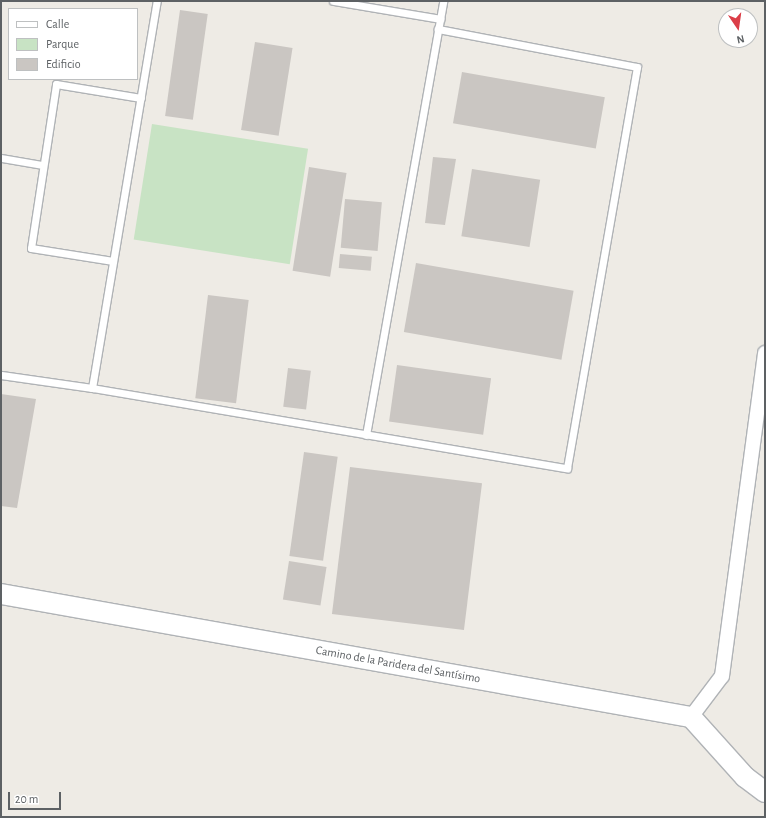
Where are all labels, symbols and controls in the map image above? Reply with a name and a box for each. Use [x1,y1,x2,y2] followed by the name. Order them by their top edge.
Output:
[8,8,138,80] legend
[718,8,758,48] north arrow
[46,18,69,30] text: Calle
[736,33,746,45] text: N
[46,38,79,50] text: Parque
[46,58,81,70] text: Edificio
[315,643,481,687] street label: Camino de la Paridera del Santísimo
[10,784,63,810] scale bar
[15,793,38,805] text: 20 m

